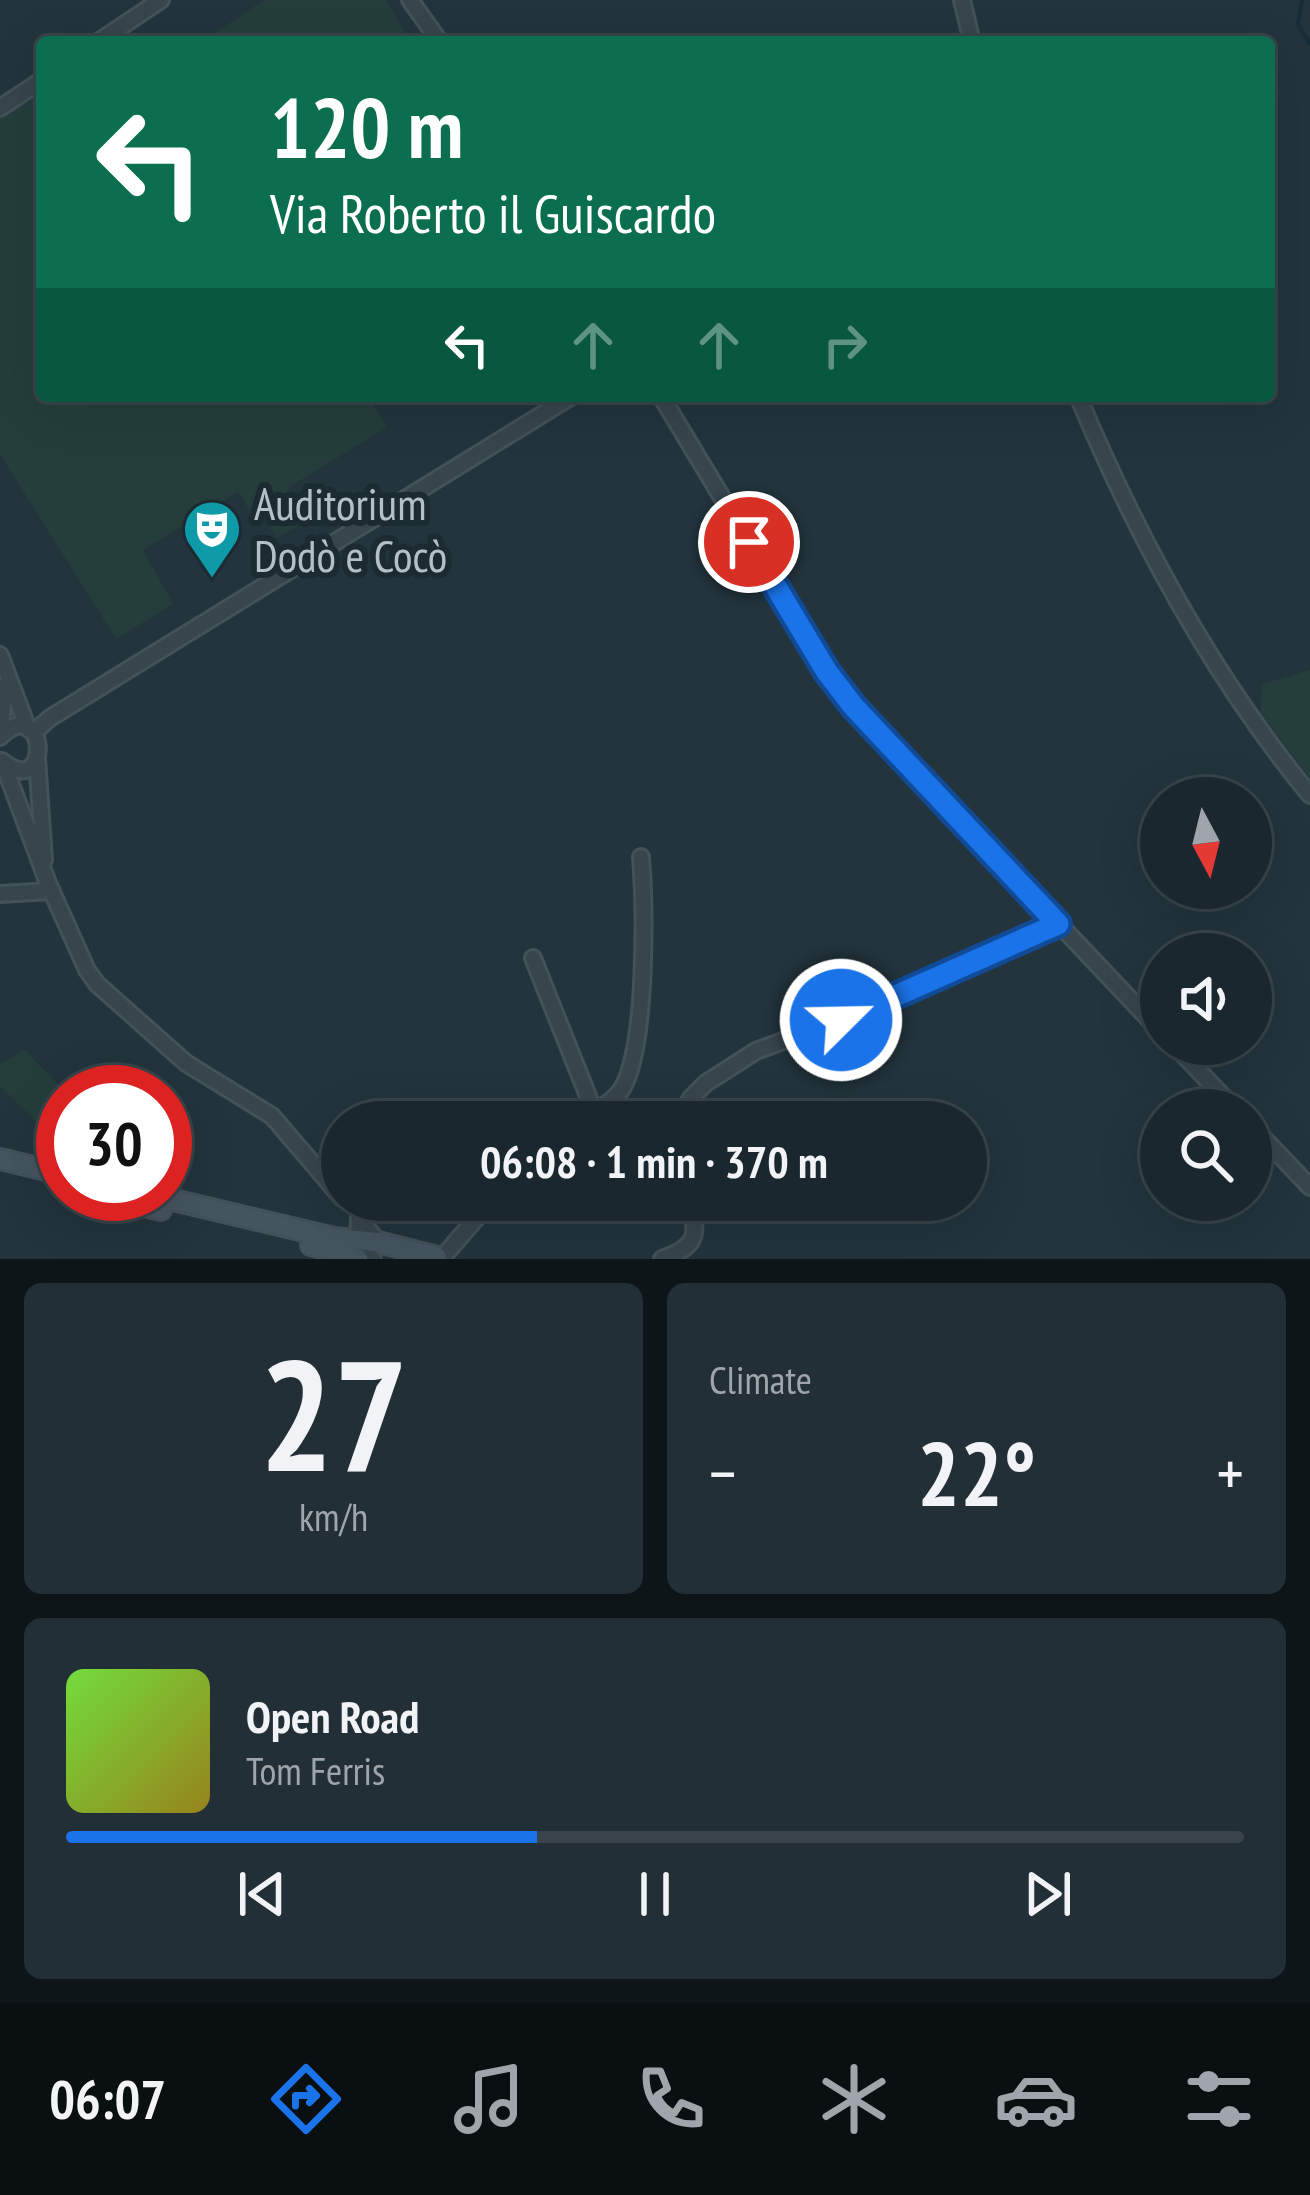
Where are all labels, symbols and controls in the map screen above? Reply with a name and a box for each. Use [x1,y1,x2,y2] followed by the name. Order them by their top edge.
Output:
[270,72,463,181] text: 120 m
[72,84,228,240] icon: left
[270,178,716,248] text: Via Roberto il Guiscardo
[434,312,500,378] icon: left
[560,312,626,378] icon: ahead
[686,312,752,378] icon: ahead
[812,312,878,378] icon: right
[254,474,447,584] place label: Auditorium Dodò e Cocò
[698,491,800,593] pin
[181,498,243,580] theatre icon: Auditorium Dodò e Cocò
[716,509,782,575] icon: arrive
[1140,777,1272,909] north arrow
[1140,777,1272,1221] map controls
[1140,933,1272,1065] button: sound
[778,957,904,1083] position arrow
[36,1065,192,1221] speed limit sign: 30
[1140,1089,1272,1221] button: search
[480,1132,828,1190] text: 06:08 · 1 min · 370 m
[259,1312,408,1514] text: 27
[709,1354,812,1405] text: Climate
[917,1414,1036,1531] text: 22°
[709,1430,736,1515] text: −
[1217,1430,1244,1515] text: +
[299,1491,368,1542] text: km/h
[246,1687,419,1745] text: Open Road
[246,1745,385,1796] text: Tom Ferris
[229,1861,295,1927] icon: previous
[622,1861,688,1927] icon: pause
[1015,1861,1081,1927] icon: next
[264,2057,348,2141] icon: directions
[447,2057,531,2141] icon: music
[629,2057,713,2141] icon: phone
[812,2057,896,2141] icon: climate
[994,2057,1078,2141] icon: car
[1177,2057,1261,2141] icon: filters
[49,2064,166,2134] text: 06:07

